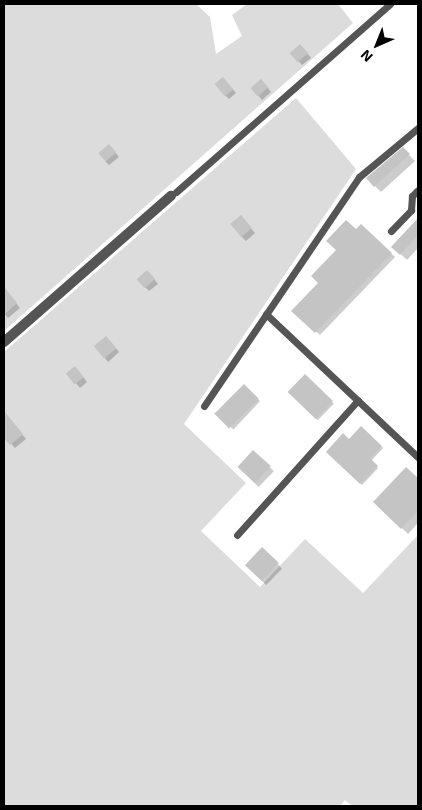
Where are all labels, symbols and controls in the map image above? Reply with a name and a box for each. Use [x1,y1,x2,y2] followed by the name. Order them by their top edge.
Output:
[352,20,402,70] north arrow
[357,47,376,66] text: N

